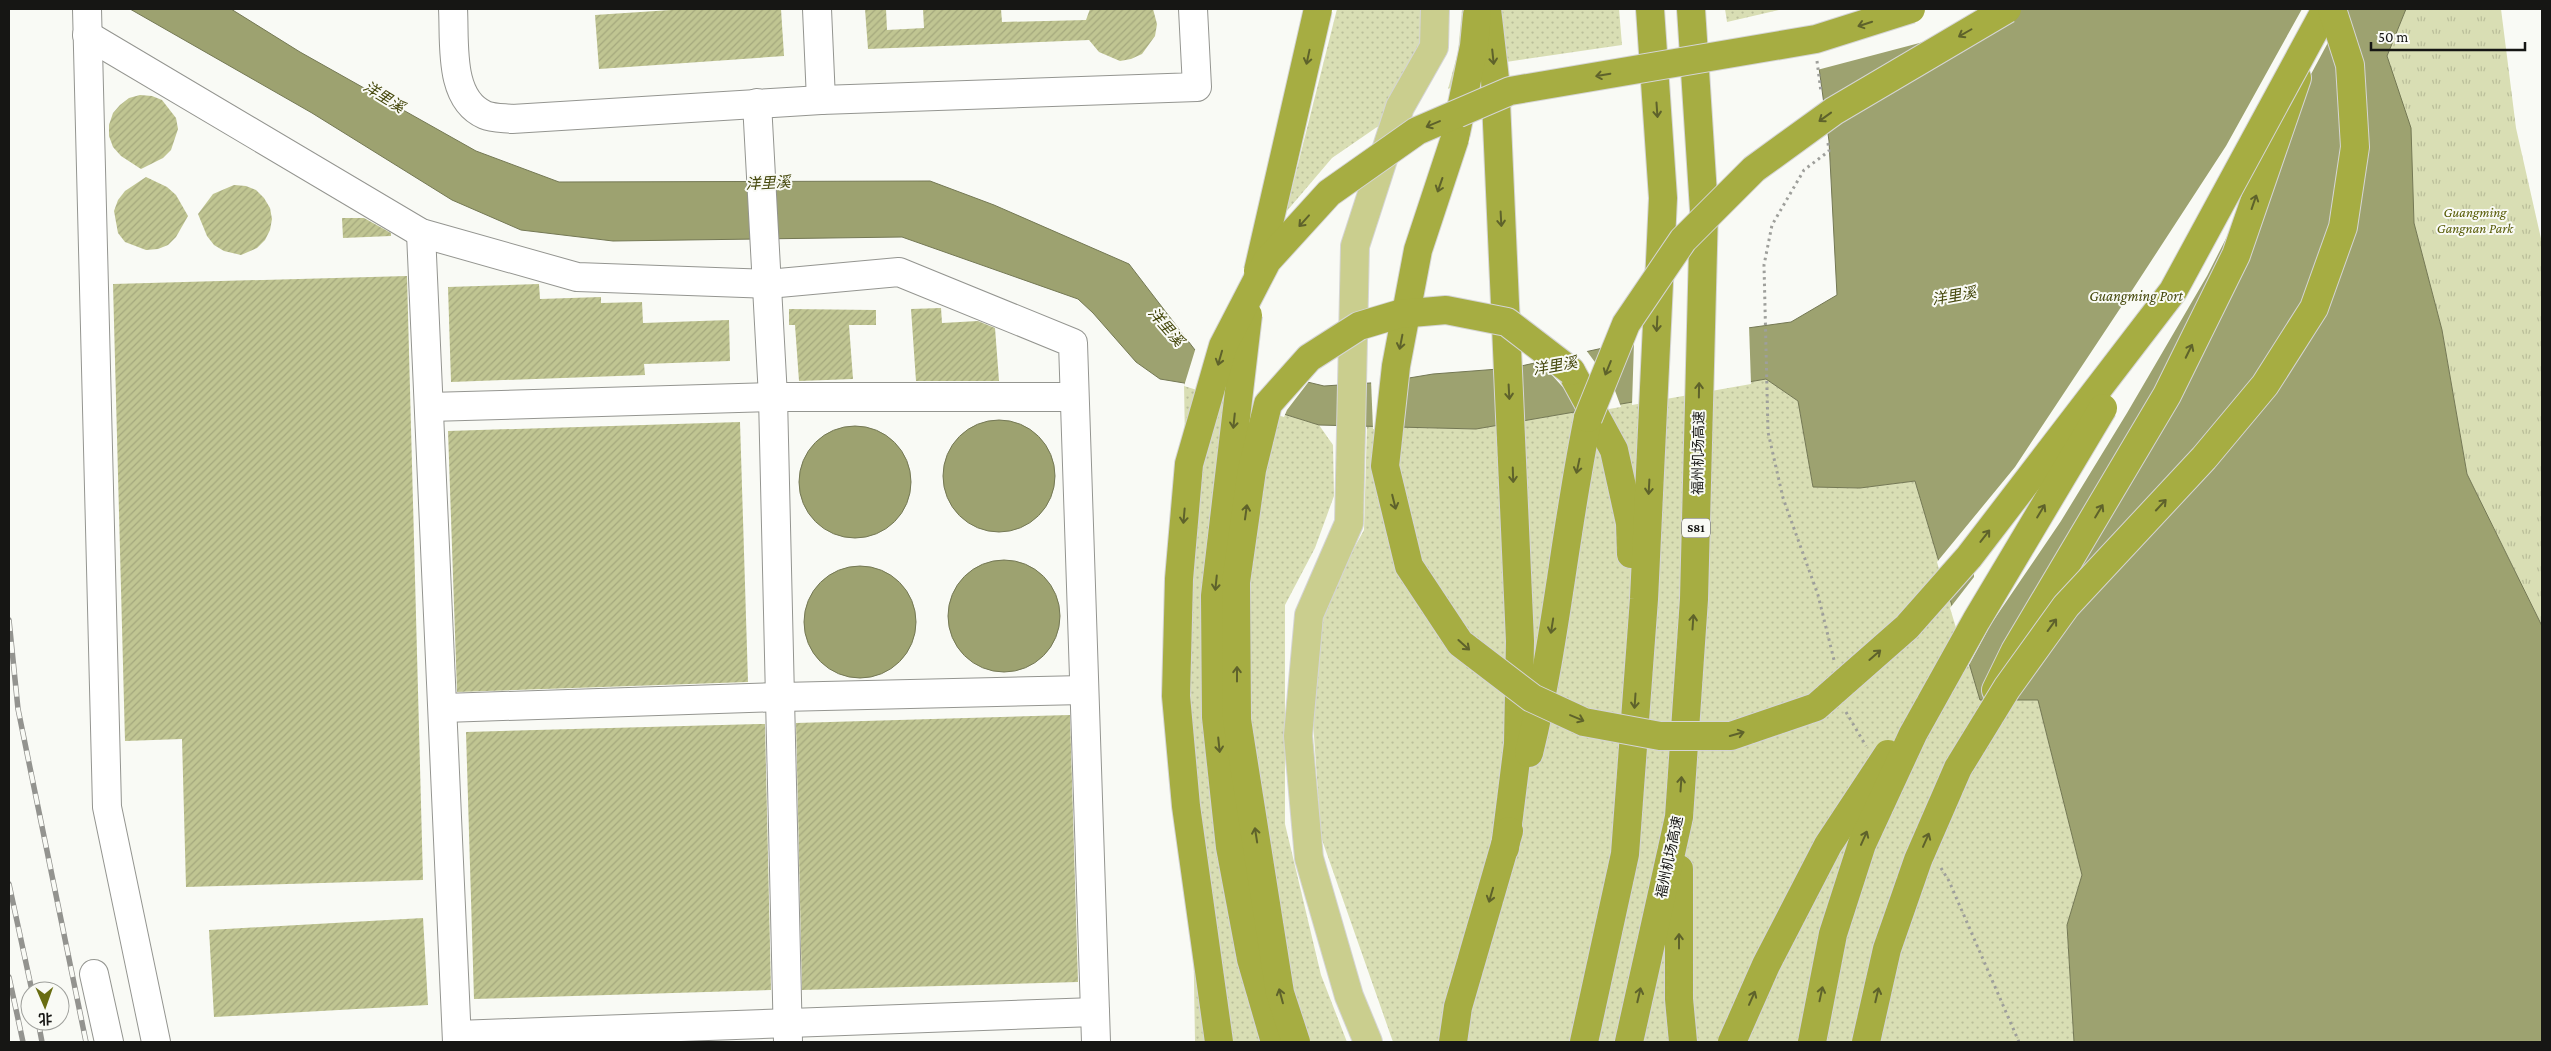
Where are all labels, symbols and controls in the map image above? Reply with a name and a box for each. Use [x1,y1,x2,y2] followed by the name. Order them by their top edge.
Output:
[1857,19,1873,29] one-way arrow
[2371,20,2525,52] scale bar
[1958,29,1972,39] one-way arrow
[2378,29,2408,45] text: 50 m
[1303,48,1312,64] one-way arrow
[1488,49,1498,65] one-way arrow
[1595,71,1611,81] one-way arrow
[361,78,409,117] water label: 洋里溪
[1652,101,1661,117] one-way arrow
[1818,112,1832,122] one-way arrow
[1425,120,1440,129] one-way arrow
[745,174,793,192] water label: 洋里溪
[1435,176,1444,192] one-way arrow
[2250,195,2259,211] one-way arrow
[2437,204,2514,236] park label: Guangming Gangnan Park
[1497,211,1506,227] one-way arrow
[1298,215,1310,228] one-way arrow
[1930,284,1980,308] water label: 洋里溪
[2089,288,2183,305] water label: Guangming Port
[1145,305,1188,351] water label: 洋里溪
[1652,316,1662,332] one-way arrow
[1395,334,1405,350] one-way arrow
[2185,344,2194,359] one-way arrow
[1214,350,1224,366] one-way arrow
[1531,354,1581,378] water label: 洋里溪
[1603,360,1613,375] one-way arrow
[1695,382,1704,398] one-way arrow
[1504,383,1513,399] one-way arrow
[1689,411,1707,495] street label: 福州机场高速
[1229,413,1239,429] one-way arrow
[1573,458,1583,474] one-way arrow
[1508,467,1517,483] one-way arrow
[1644,478,1654,494] one-way arrow
[1389,494,1399,510] one-way arrow
[2155,498,2167,511] one-way arrow
[2037,504,2047,518] one-way arrow
[2094,504,2104,518] one-way arrow
[1241,505,1251,521] one-way arrow
[1180,508,1189,524] one-way arrow
[1682,518,1710,538] road number: S81
[1980,529,1990,543] one-way arrow
[1211,574,1221,590] one-way arrow
[1688,614,1697,630] one-way arrow
[1547,618,1557,634] one-way arrow
[2047,618,2057,632] one-way arrow
[1458,639,1471,651] one-way arrow
[1869,649,1882,661] one-way arrow
[1232,667,1242,683] one-way arrow
[1630,693,1639,709] one-way arrow
[1569,714,1584,724] one-way arrow
[1728,729,1744,738] one-way arrow
[1214,737,1224,753] one-way arrow
[1677,776,1686,792] one-way arrow
[1652,814,1686,900] street label: 福州机场高速
[1250,828,1260,844] one-way arrow
[1860,831,1870,846] one-way arrow
[1922,833,1932,848] one-way arrow
[1486,887,1495,903] one-way arrow
[1674,933,1684,950] one-way arrow
[20,981,70,1031] north arrow
[1635,987,1644,1003] one-way arrow
[1816,987,1826,1003] one-way arrow
[1873,987,1882,1003] one-way arrow
[1276,988,1285,1004] one-way arrow
[1747,991,1757,1006] one-way arrow
[38,1011,53,1027] text: 北

